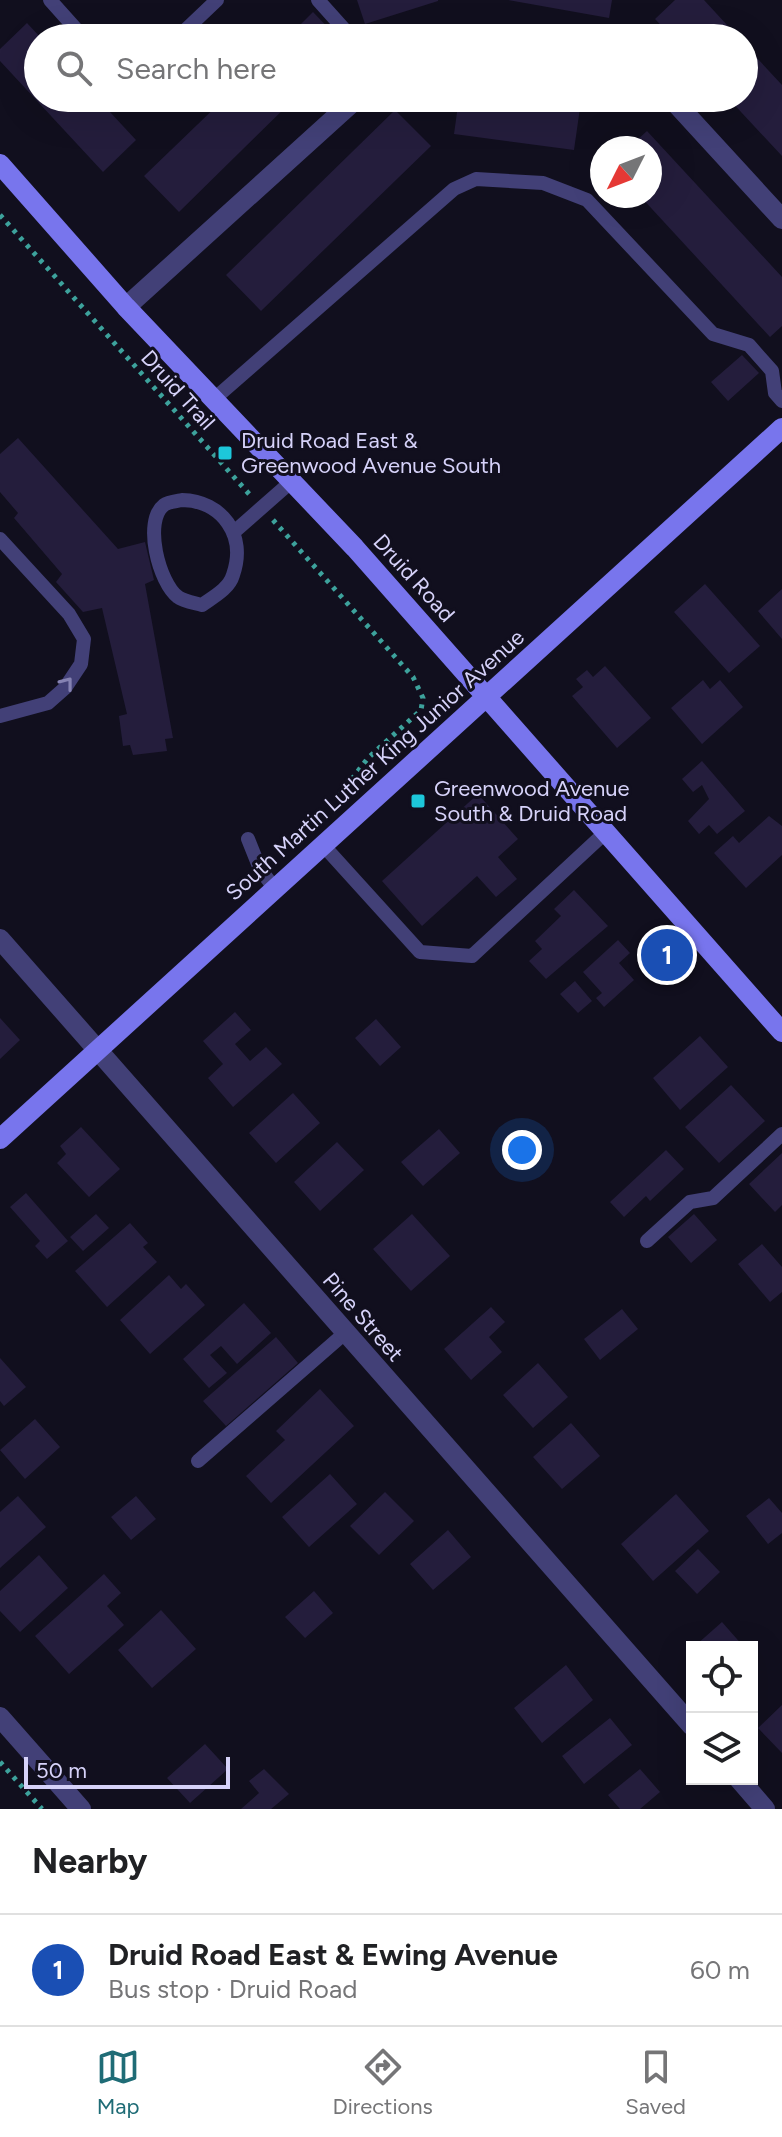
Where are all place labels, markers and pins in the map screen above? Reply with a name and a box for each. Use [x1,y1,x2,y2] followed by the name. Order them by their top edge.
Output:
[241,427,501,479] place label: Druid Road East & Greenwood Avenue South
[216,444,234,462] marker: Druid Road East & Greenwood Avenue South
[434,775,630,827] place label: Greenwood Avenue South & Druid Road
[409,792,427,810] marker: Greenwood Avenue South & Druid Road
[641,925,693,985] pin: 1

